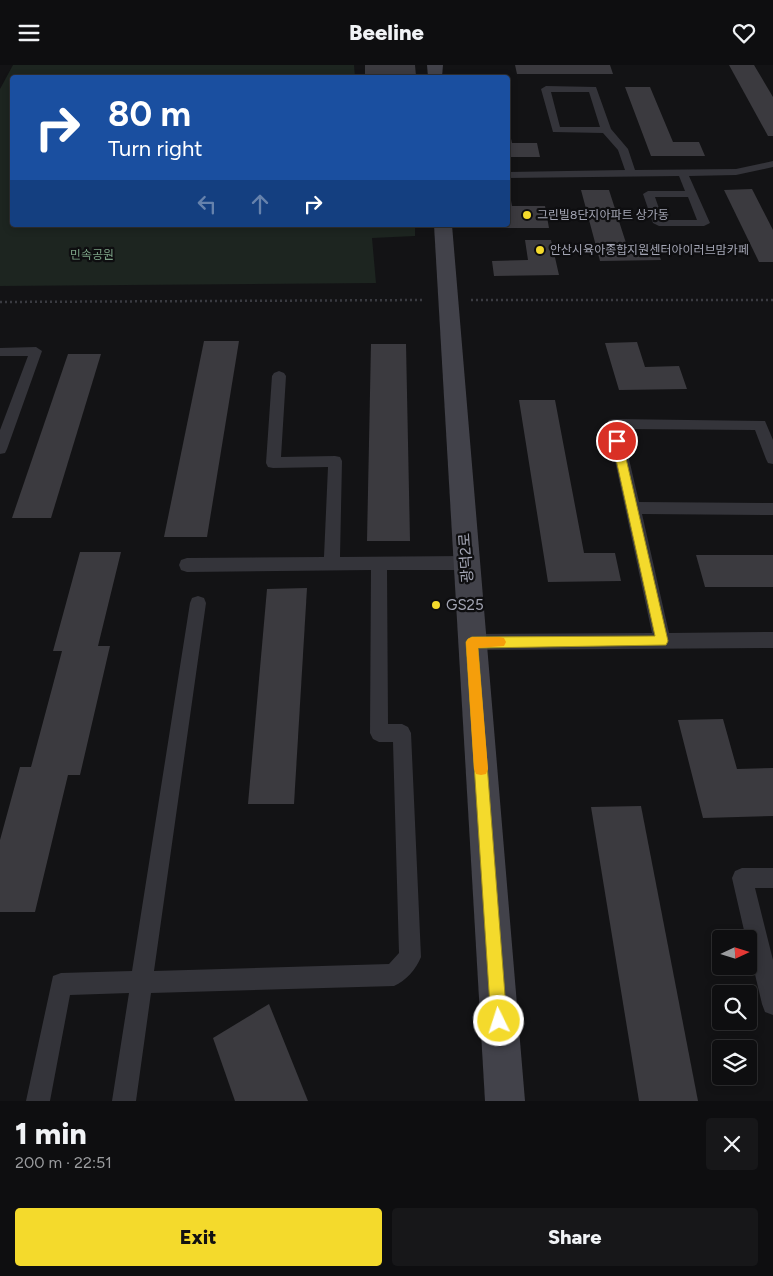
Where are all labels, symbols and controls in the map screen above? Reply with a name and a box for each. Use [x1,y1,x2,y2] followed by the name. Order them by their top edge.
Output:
[15,19,43,47] icon: menu
[349,19,424,46] text: Beeline
[730,19,758,47] icon: heart
[108,93,191,135] text: 80 m
[25,95,90,160] icon: right
[108,135,203,162] text: Turn right
[193,190,221,218] icon: left
[246,190,274,218] icon: ahead
[299,190,327,218] icon: right
[537,208,669,222] place label: 그린빌8단지아파트 상가동
[521,209,533,221] marker: 그린빌8단지아파트 상가동
[550,243,749,257] place label: 안산시육아종합지원센터아이러브맘카페
[534,244,546,256] marker: 안산시육아종합지원센터아이러브맘카페
[70,248,114,262] park label: 민속공원
[596,420,638,462] pin
[603,427,631,455] icon: arrive
[455,533,477,583] street label: 광덕2로
[446,596,484,614] place label: GS25
[430,599,442,611] marker: GS25
[712,930,758,975] north arrow
[712,930,757,1085] map controls
[712,985,757,1030] button: search
[472,994,524,1046] position arrow
[712,1040,757,1085] button: layers
[15,1115,87,1152] text: 1 min
[706,1118,758,1170] button: close
[15,1153,112,1172] text: 200 m · 22:51
[15,1208,382,1266] button: Exit
[392,1208,758,1266] button: Share

